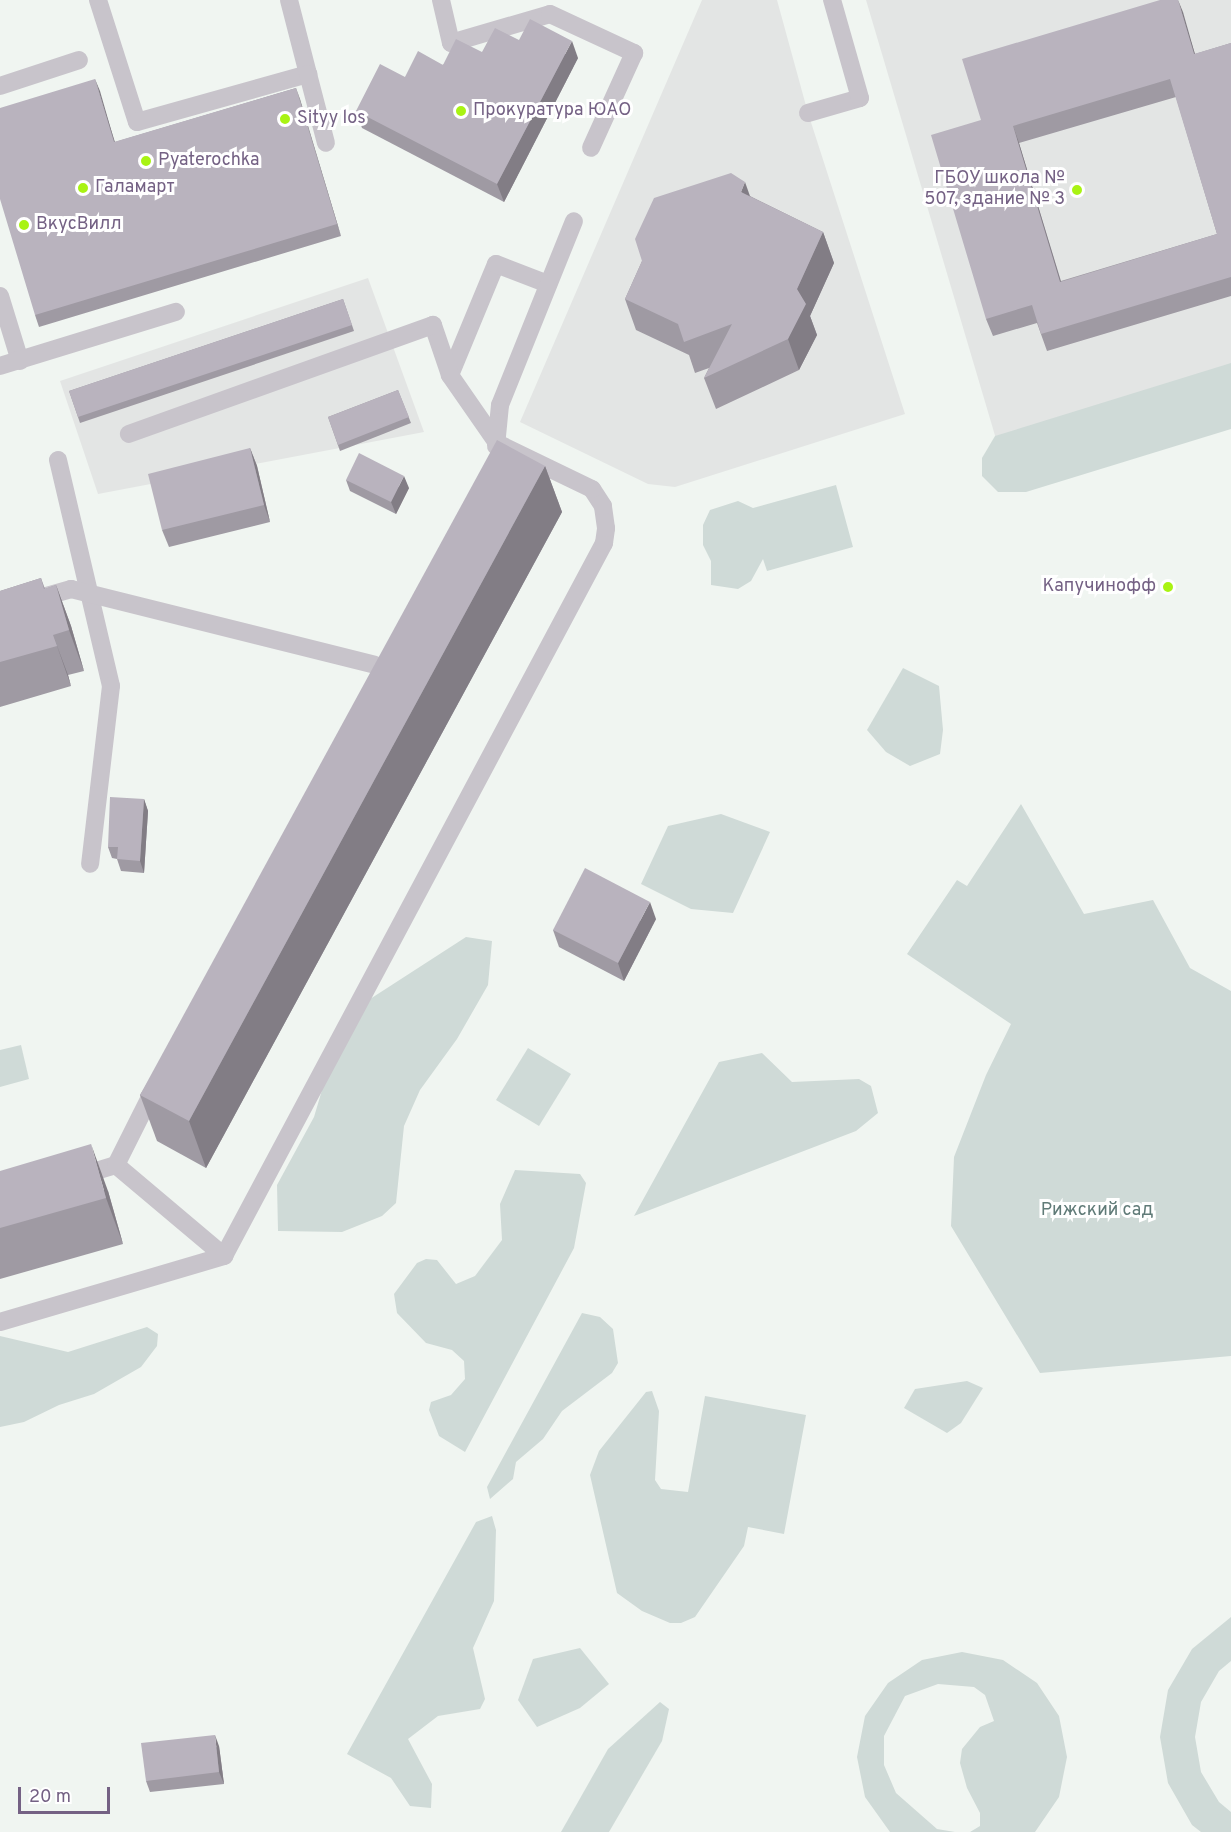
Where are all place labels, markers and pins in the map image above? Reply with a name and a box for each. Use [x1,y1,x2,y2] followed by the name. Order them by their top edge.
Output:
[473,100,631,122] place label: Прокуратура ЮАО
[454,104,468,118] marker: Прокуратура ЮАО
[297,108,366,130] place label: Sityy los
[278,112,292,126] marker: Sityy los
[158,150,259,172] place label: Pyaterochka
[139,154,153,168] marker: Pyaterochka
[924,169,1065,212] place label: ГБОУ школа № 507, здание № 3
[95,177,175,199] place label: Галамарт
[76,181,90,195] marker: Галамарт
[1070,183,1084,197] marker: ГБОУ школа № 507, здание № 3
[36,214,121,236] place label: ВкусВилл
[17,218,31,232] marker: ВкусВилл
[1042,576,1156,598] place label: Капучинофф
[1161,580,1175,594] marker: Капучинофф

